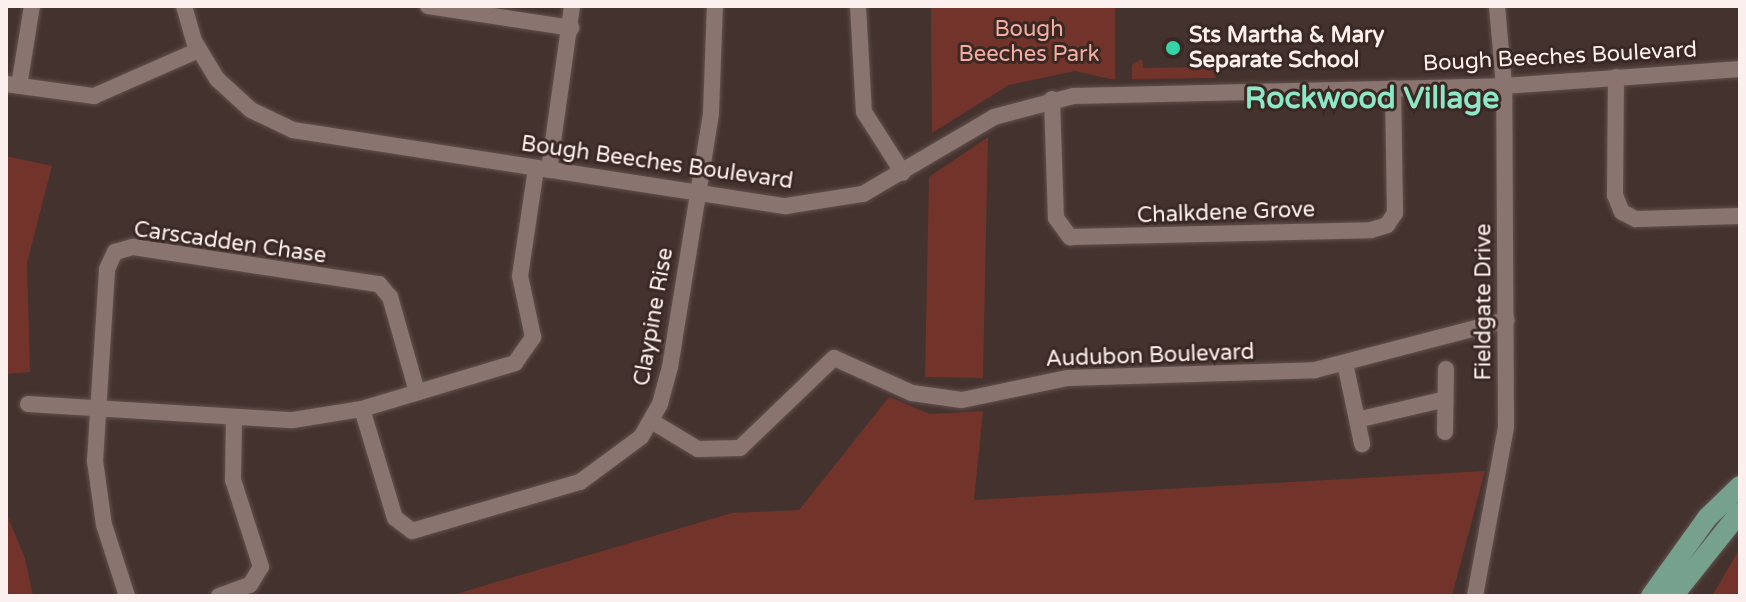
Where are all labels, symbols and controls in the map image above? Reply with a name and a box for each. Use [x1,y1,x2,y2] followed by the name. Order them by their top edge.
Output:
[959,16,1099,68] park label: Bough Beeches Park
[1189,22,1384,74] place label: Sts Martha & Mary Separate School
[1422,37,1698,77] street label: Bough Beeches Boulevard
[1164,39,1182,57] marker: Sts Martha & Mary Separate School
[1245,81,1499,117] district label: Rockwood Village
[519,131,795,195] street label: Bough Beeches Boulevard
[1137,197,1315,229] street label: Chalkdene Grove
[132,216,328,270] street label: Carscadden Chase
[1471,223,1497,381] street label: Fieldgate Drive
[629,246,679,388] street label: Claypine Rise
[1045,339,1255,373] street label: Audubon Boulevard

